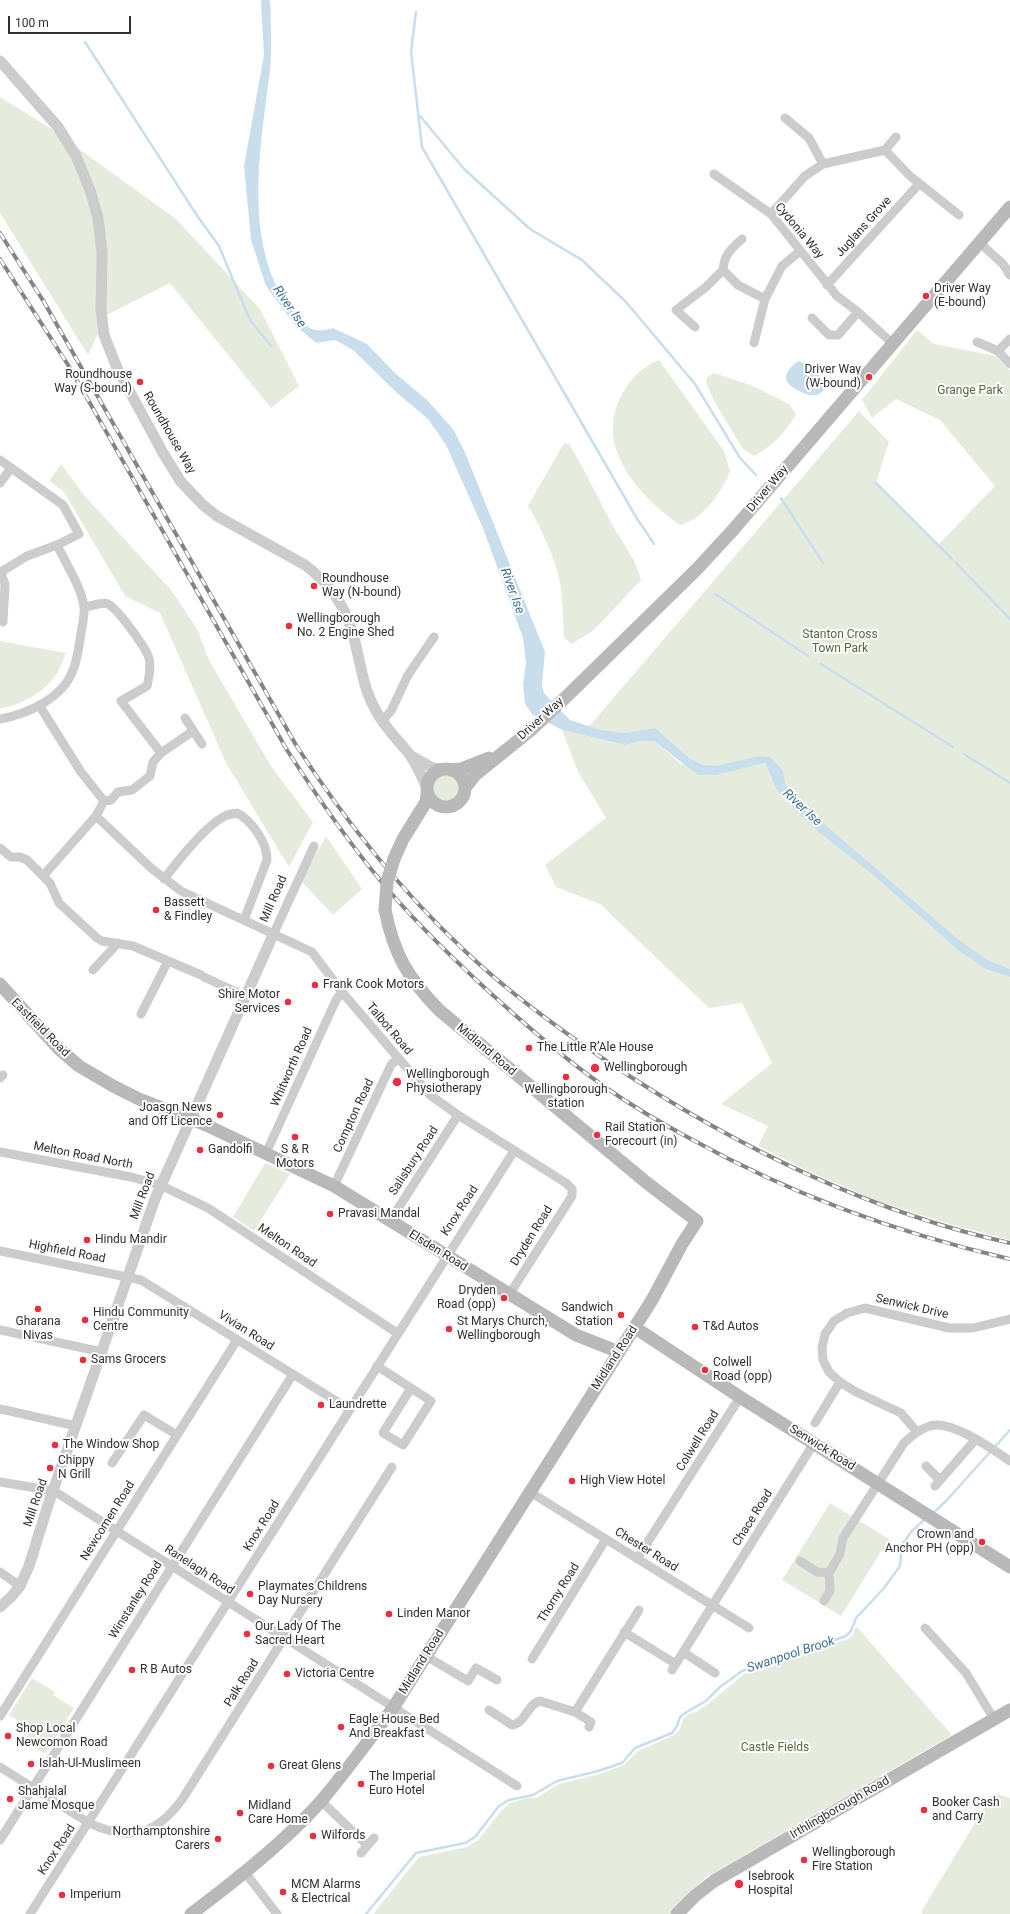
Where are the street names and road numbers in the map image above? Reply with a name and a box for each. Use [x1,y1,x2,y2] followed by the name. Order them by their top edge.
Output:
[833,194,895,260] street label: Juglans Grove
[771,200,827,262] street label: Cydonia Way
[140,389,198,477] street label: Roundhouse Way
[744,463,792,515] street label: Driver Way
[515,695,567,743] street label: Driver Way
[257,873,291,925] street label: Mill Road
[8,996,72,1060] street label: Eastfield Road
[363,1000,415,1058] street label: Talbot Road
[453,1021,519,1079] street label: Midland Road
[268,1025,316,1109] street label: Whitworth Road
[331,1077,377,1155] street label: Compton Road
[386,1124,442,1198] street label: Salisbury Road
[32,1139,134,1173] street label: Melton Road North
[127,1170,159,1222] street label: Mill Road
[438,1183,482,1239] street label: Knox Road
[508,1203,556,1269] street label: Dryden Road
[255,1221,319,1271] street label: Melton Road
[406,1227,470,1275] street label: Elsden Road
[27,1237,107,1267] street label: Highfield Road
[874,1292,950,1322] street label: Senwick Drive
[215,1308,277,1354] street label: Vivian Road
[589,1323,641,1393] street label: Midland Road
[674,1408,722,1474] street label: Colwell Road
[786,1422,858,1474] street label: Senwick Road
[21,1477,51,1529] street label: Mill Road
[78,1479,138,1563] street label: Newcomen Road
[730,1487,776,1549] street label: Chace Road
[241,1498,283,1554] street label: Knox Road
[612,1525,680,1575] street label: Chester Road
[161,1542,237,1598] street label: Ranelagh Road
[106,1559,166,1641] street label: Winstanley Road
[535,1561,583,1625] street label: Thorny Road
[396,1627,448,1697] street label: Midland Road
[222,1656,262,1710] street label: Palk Road
[788,1774,892,1842] street label: Irthlingborough Road
[35,1822,79,1878] street label: Knox Road

